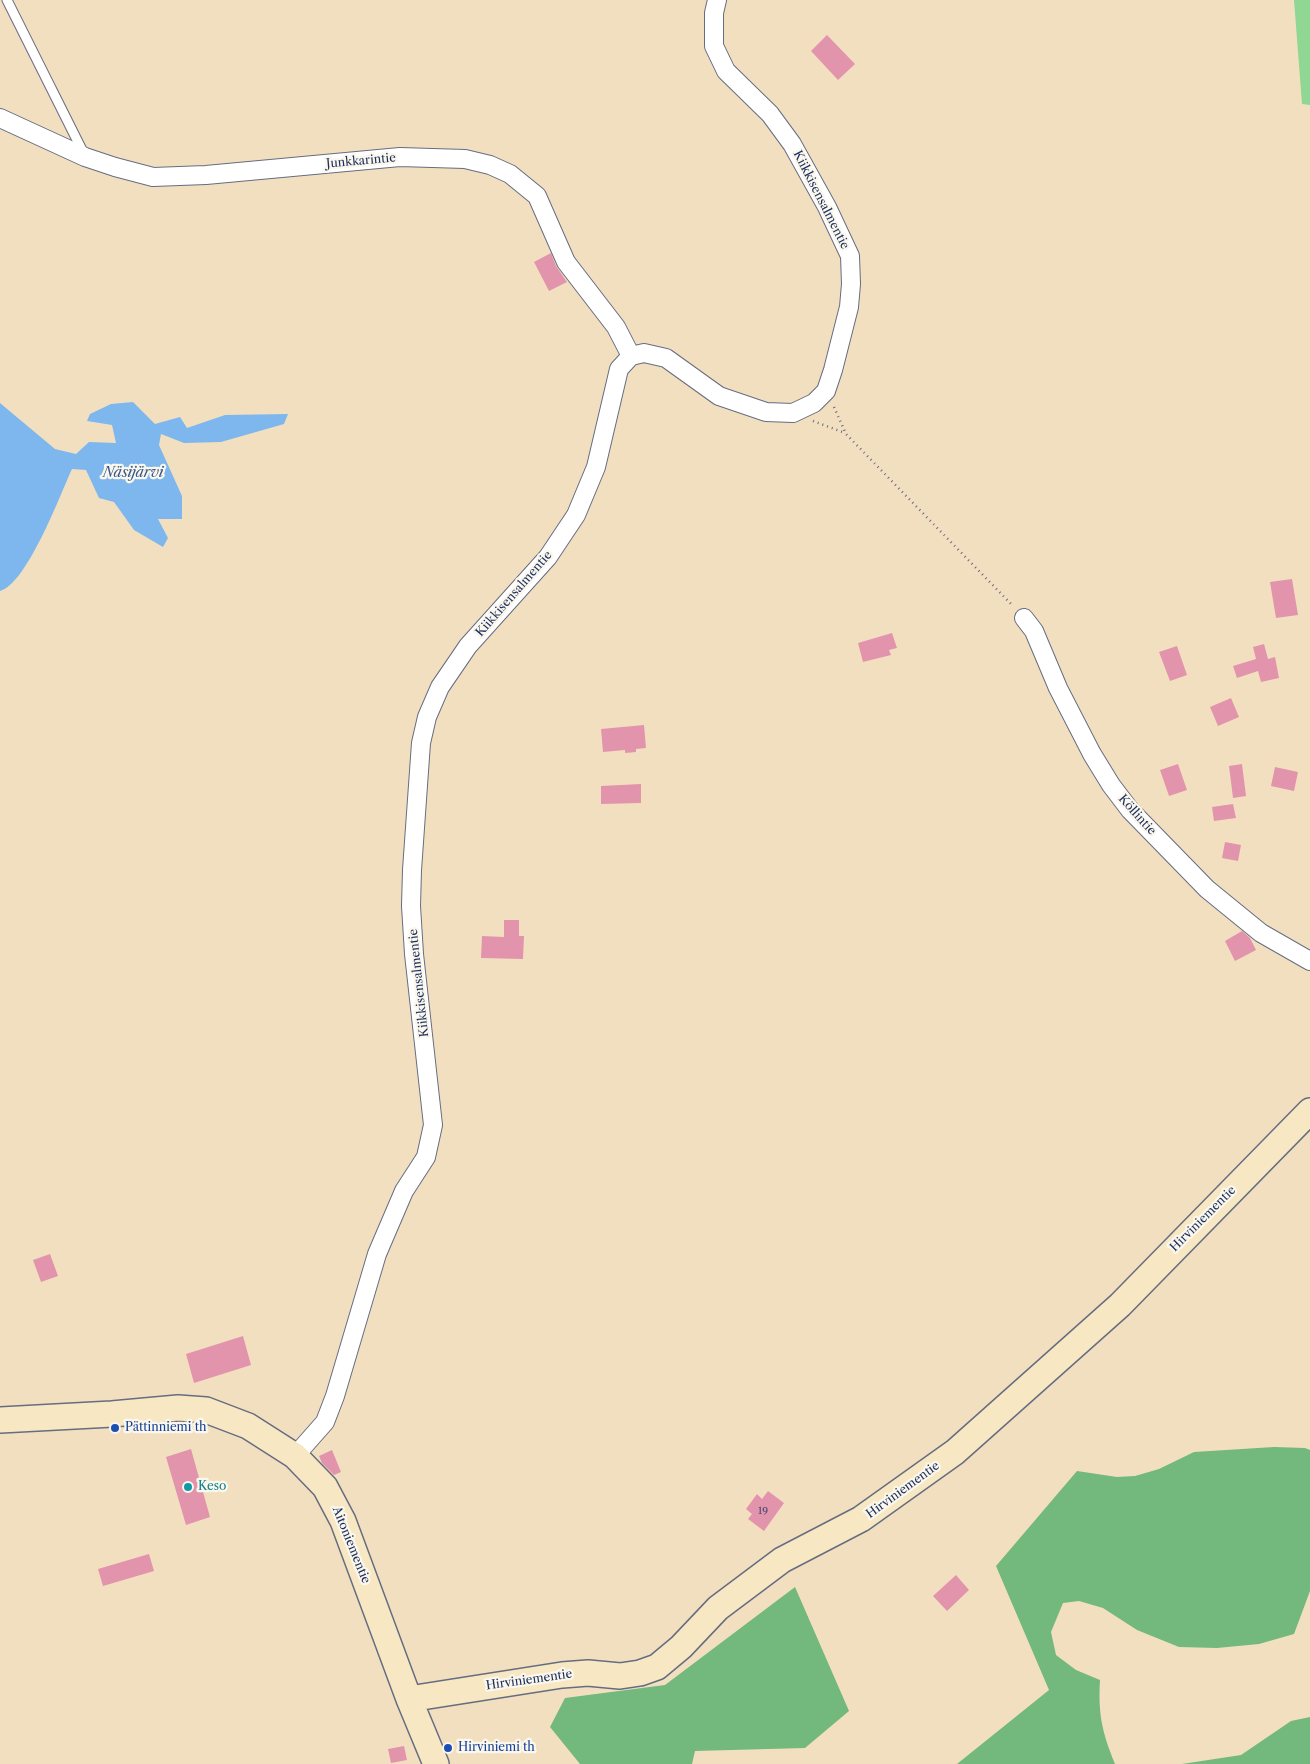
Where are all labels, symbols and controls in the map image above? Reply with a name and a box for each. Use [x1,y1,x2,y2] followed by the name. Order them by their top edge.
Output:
[790,148,852,252] street label: Kiikkisensalmentie
[326,151,396,171] street label: Junkkarintie
[103,465,163,481] water label: Näsijärvi
[473,548,555,640] street label: Kiikkisensalmentie
[1115,792,1159,838] street label: Köllintie
[406,928,432,1038] street label: Kiikkisensalmentie
[1167,1183,1239,1255] street label: Hirviniementie
[125,1421,206,1435] place label: Pättinniemi th
[109,1422,121,1434] marker: Pättinniemi th
[864,1459,942,1521] street label: Hirviniementie
[198,1480,226,1494] place label: Keso
[182,1481,194,1493] marker: Keso
[329,1504,373,1586] street label: Aitoniementie
[758,1505,768,1517] house number: 19
[485,1667,573,1693] street label: Hirviniementie
[458,1741,535,1755] place label: Hirviniemi th
[442,1742,454,1754] marker: Hirviniemi th

